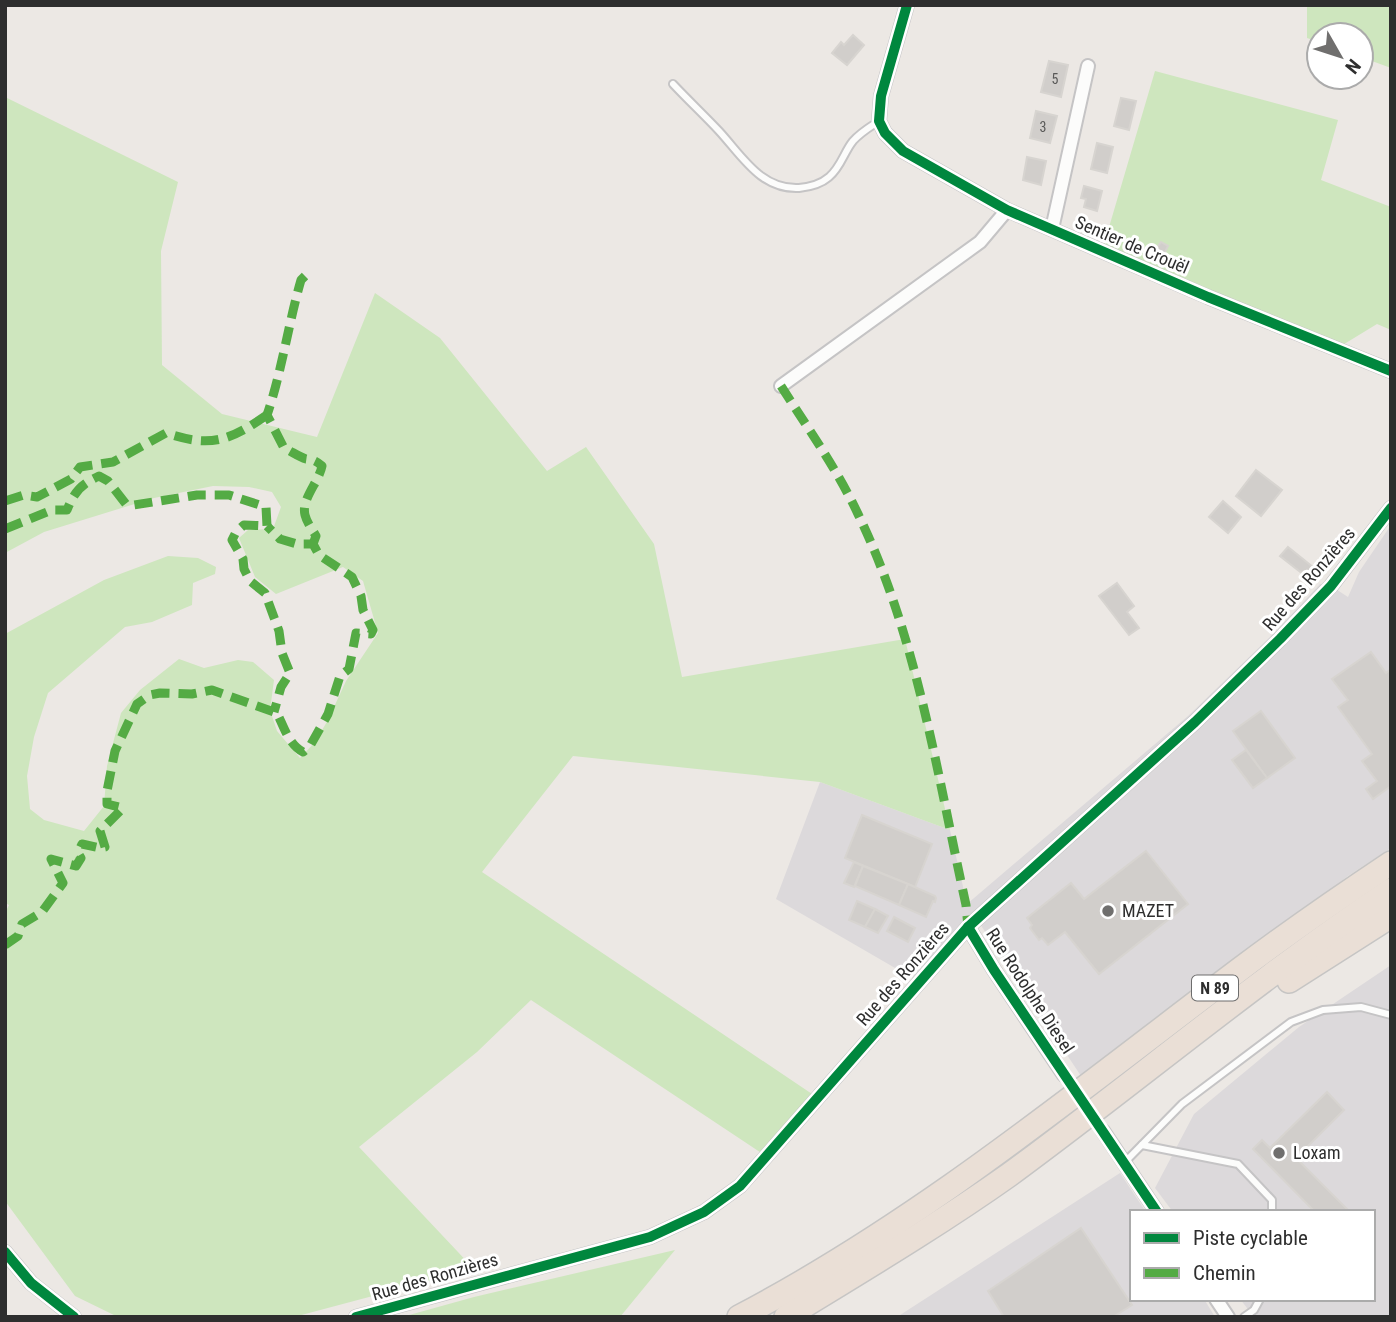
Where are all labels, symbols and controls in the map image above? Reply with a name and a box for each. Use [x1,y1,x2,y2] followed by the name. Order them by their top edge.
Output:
[1305,21,1375,91] north arrow
[1340,55,1365,78] text: N
[1052,71,1059,87] house number: 5
[1040,119,1046,135] house number: 3
[1072,211,1192,278] street label: Sentier de Crouël
[1258,523,1359,635] street label: Rue des Ronzières
[1122,900,1174,921] place label: MAZET
[1100,903,1116,919] marker: MAZET
[852,918,953,1030] street label: Rue des Ronzières
[982,924,1079,1057] street label: Rue Rodolphe Diesel
[1192,976,1238,1000] road number: N 89
[1293,1142,1341,1163] place label: Loxam
[1271,1145,1287,1161] marker: Loxam
[1130,1210,1375,1301] legend
[1193,1226,1308,1250] text: Piste cyclable
[369,1248,500,1305] street label: Rue des Ronzières
[1193,1261,1256,1285] text: Chemin

